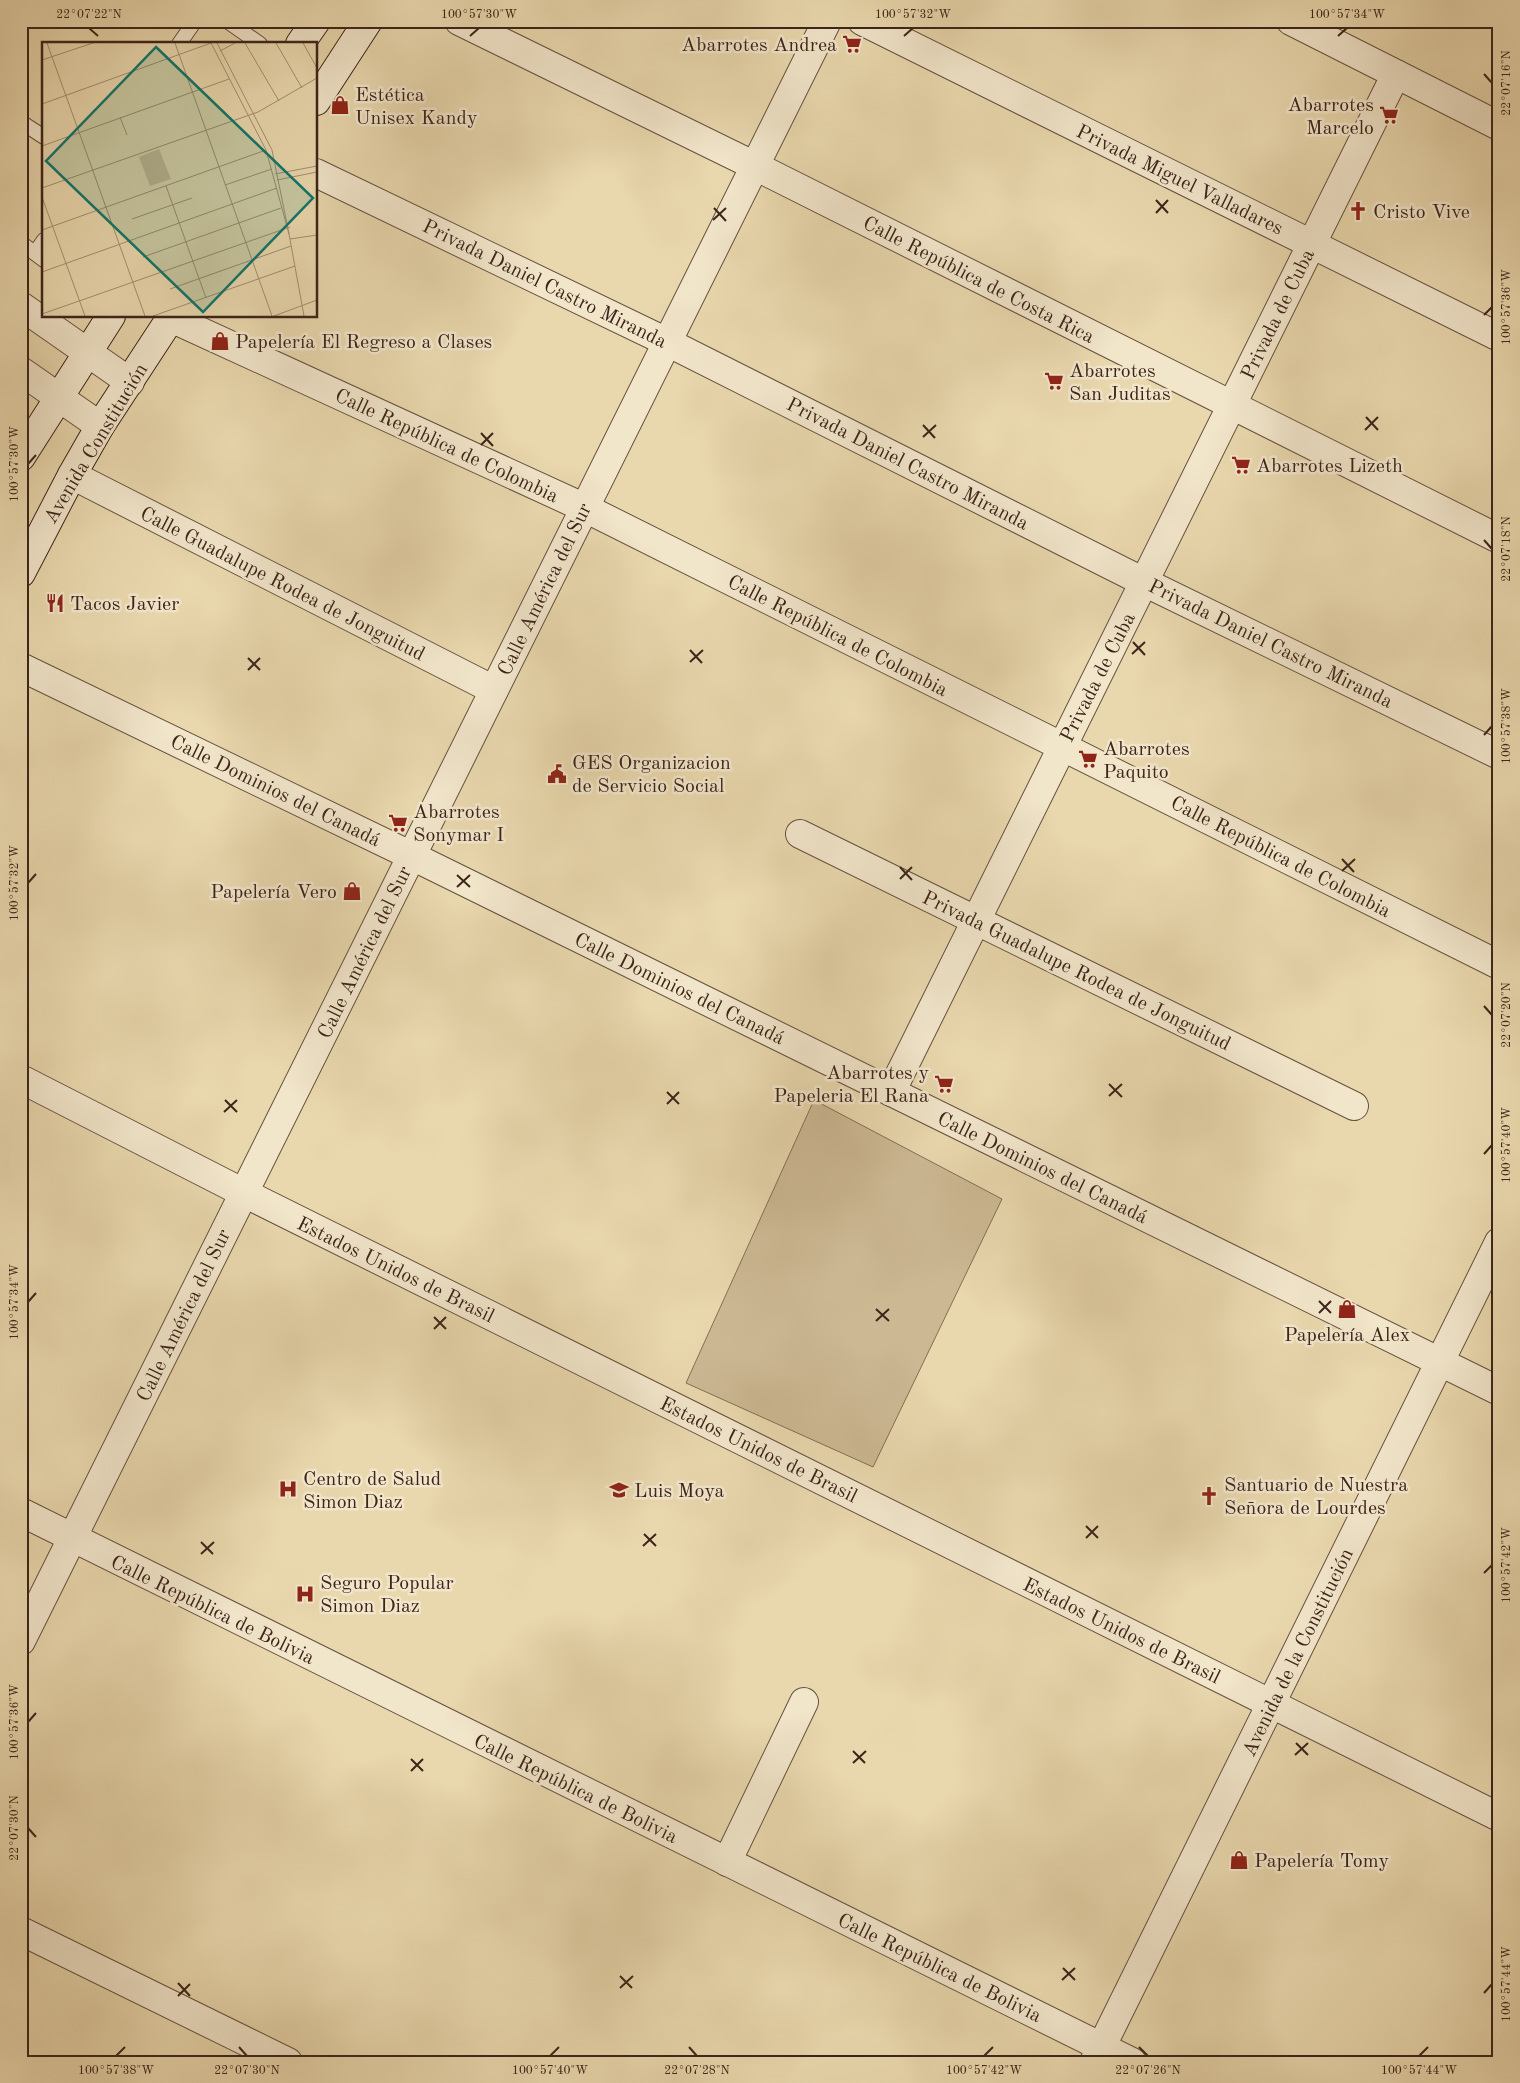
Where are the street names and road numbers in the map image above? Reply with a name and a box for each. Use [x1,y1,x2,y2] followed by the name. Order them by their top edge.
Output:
[1072,122,1286,240] street label: Privada Miguel Valladares
[859,214,1097,348] street label: Calle República de Costa Rica
[419,217,669,353] street label: Privada Daniel Castro Miranda
[1239,246,1319,383] street label: Privada de Cuba
[41,360,152,527] street label: Avenida Constitución
[331,386,561,507] street label: Calle República de Colombia
[783,395,1032,535] street label: Privada Daniel Castro Miranda
[495,501,596,679] street label: Calle América del Sur
[137,504,428,666] street label: Calle Guadalupe Rodea de Jonguitud
[724,572,950,701] street label: Calle República de Colombia
[1145,577,1395,713] street label: Privada Daniel Castro Miranda
[1058,610,1140,746] street label: Privada de Cuba
[167,732,383,851] street label: Calle Dominios del Canadá
[1167,793,1393,922] street label: Calle República de Colombia
[315,864,416,1042] street label: Calle América del Sur
[919,888,1234,1055] street label: Privada Guadalupe Rodea de Jonguitud
[571,930,787,1049] street label: Calle Dominios del Canadá
[934,1109,1150,1228] street label: Calle Dominios del Canadá
[293,1214,497,1327] street label: Estados Unidos de Brasil
[134,1227,235,1405] street label: Calle América del Sur
[656,1394,860,1507] street label: Estados Unidos de Brasil
[1240,1545,1358,1760] street label: Avenida de la Constitución
[107,1553,317,1669] street label: Calle República de Bolivia
[1019,1575,1223,1688] street label: Estados Unidos de Brasil
[470,1732,680,1848] street label: Calle República de Bolivia
[834,1911,1044,2027] street label: Calle República de Bolivia

